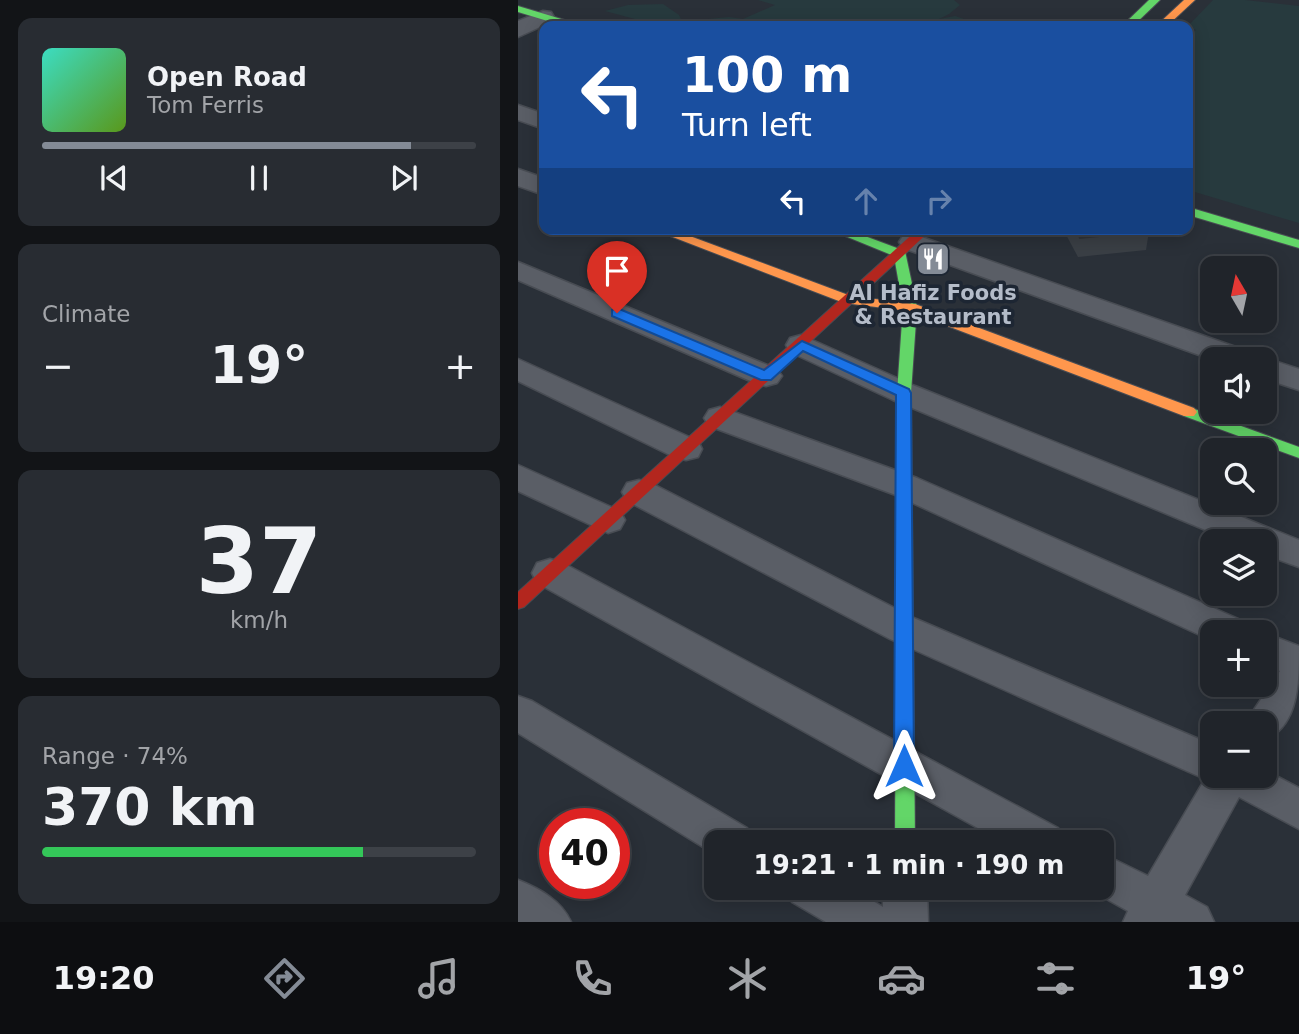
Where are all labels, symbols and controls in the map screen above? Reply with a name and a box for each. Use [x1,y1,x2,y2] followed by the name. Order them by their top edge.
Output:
[682,47,852,104] text: 100 m
[567,49,658,140] icon: left
[147,62,307,92] text: Open Road
[147,92,264,118] text: Tom Ferris
[682,106,812,144] text: Turn left
[95,159,133,197] icon: previous
[240,159,278,197] icon: pause
[385,159,423,197] icon: next
[774,182,812,220] icon: left
[847,182,885,220] icon: ahead
[920,182,958,220] icon: right
[914,240,952,278] restaurant icon: Al Hafiz Foods & Restaurant
[587,241,647,313] pin
[598,252,636,290] icon: arrive
[1200,256,1278,332] north arrow
[1200,256,1277,788] map controls
[849,281,1017,329] place label: Al Hafiz Foods & Restaurant
[42,301,131,327] text: Climate
[210,335,308,395] text: 19°
[42,344,74,388] text: −
[444,344,476,388] text: +
[1200,347,1277,424] button: sound
[1200,438,1277,515] button: search
[196,509,322,614] text: 37
[1200,529,1277,606] button: layers
[230,607,288,633] text: km/h
[1200,620,1277,697] button: +
[1200,711,1277,788] button: −
[867,729,941,803] position arrow
[42,743,188,769] text: Range · 74%
[42,777,257,837] text: 370 km
[539,808,630,899] speed limit sign: 40
[754,850,1064,880] text: 19:21 · 1 min · 190 m
[260,954,309,1003] icon: directions
[414,954,463,1003] icon: music
[568,954,617,1003] icon: phone
[723,954,772,1003] icon: climate
[877,954,926,1003] icon: car
[1031,954,1080,1003] icon: filters
[53,959,155,997] text: 19:20
[1186,959,1246,997] text: 19°

